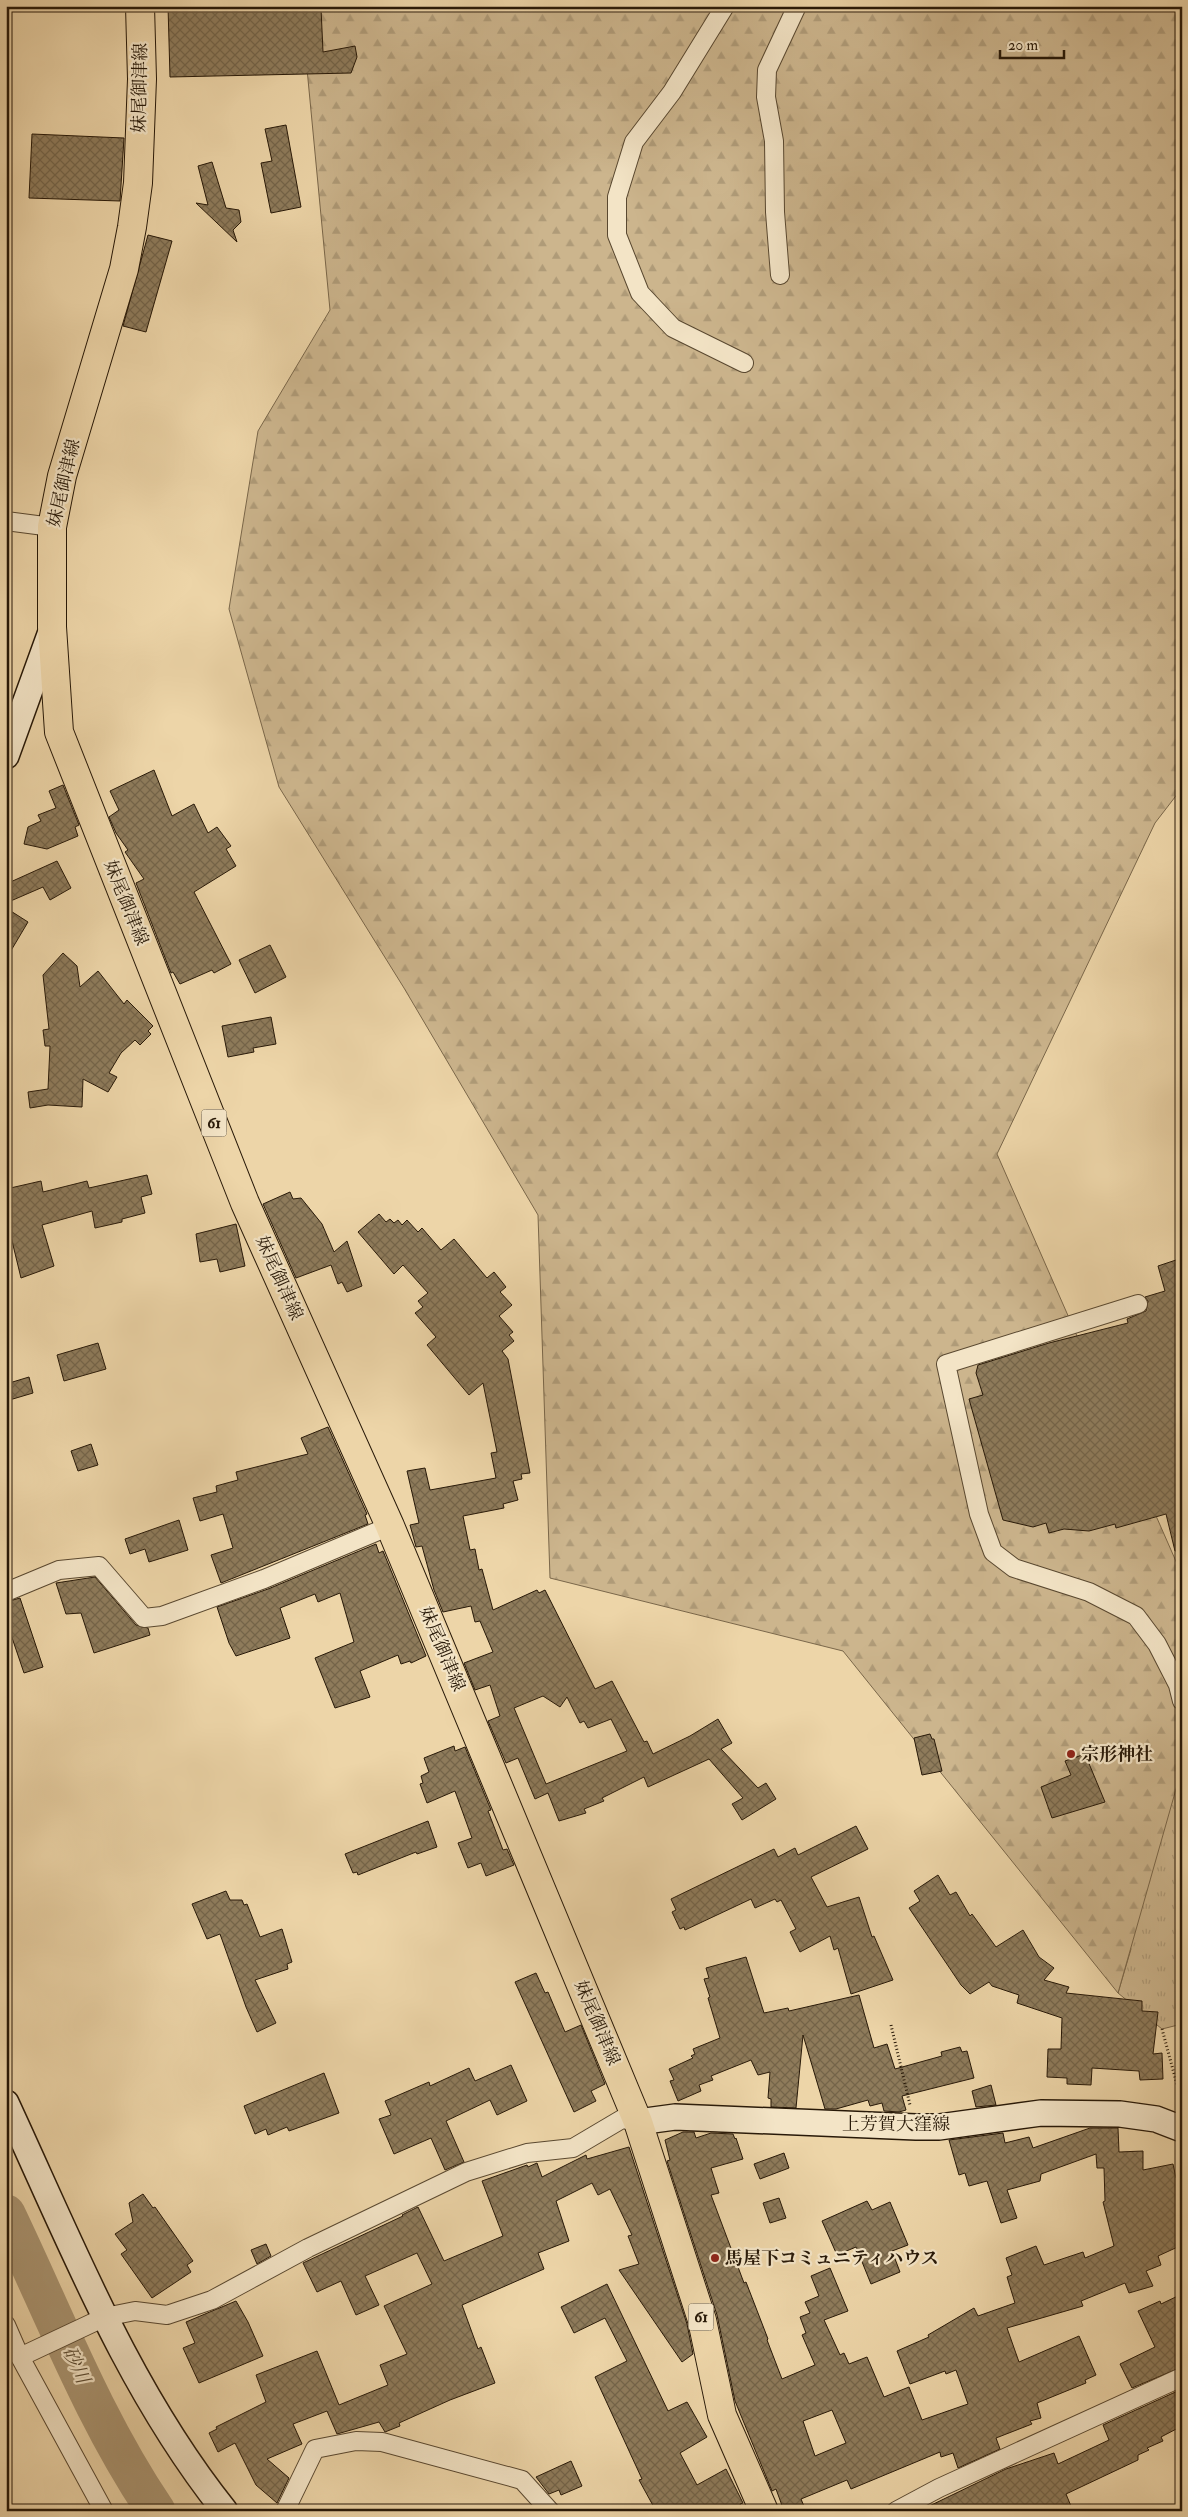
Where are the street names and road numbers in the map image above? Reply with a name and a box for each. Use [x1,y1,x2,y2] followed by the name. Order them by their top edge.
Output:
[128,43,152,133] street label: 妹尾御津線
[43,437,85,529] street label: 妹尾御津線
[98,857,154,949] street label: 妹尾御津線
[202,1110,226,1136] road number: 61
[250,1232,308,1324] street label: 妹尾御津線
[414,1603,470,1695] street label: 妹尾御津線
[569,1977,625,2069] street label: 妹尾御津線
[842,2113,950,2136] street label: 上芳賀大窪線
[688,2304,714,2330] road number: 61

